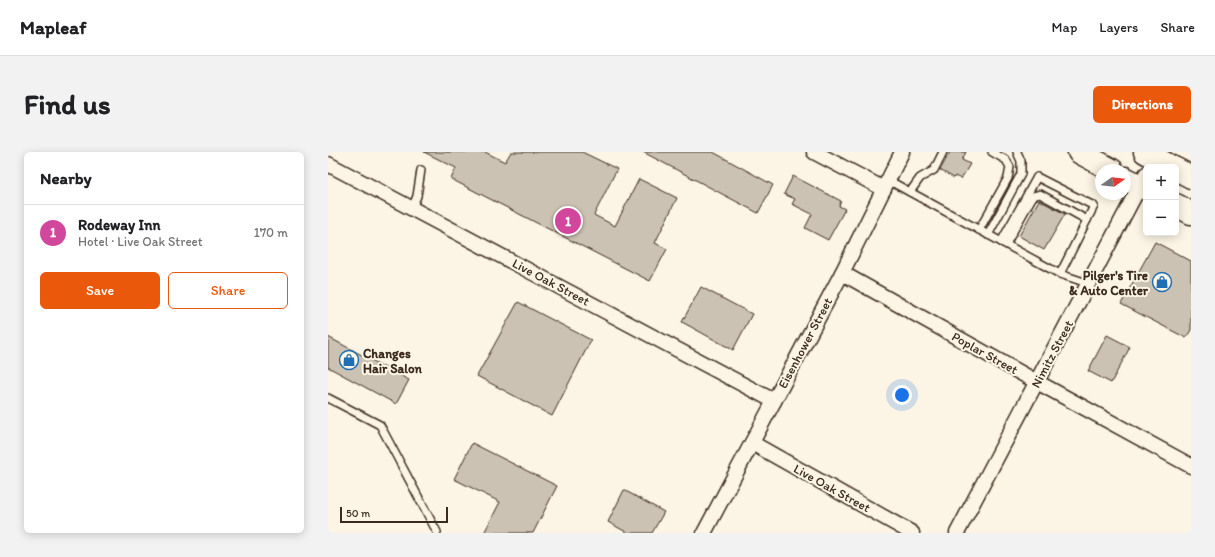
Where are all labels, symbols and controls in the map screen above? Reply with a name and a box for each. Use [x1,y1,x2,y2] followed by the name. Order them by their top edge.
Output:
[20,16,86,39] text: Mapleaf
[1052,19,1077,36] text: Map
[1099,19,1138,36] text: Layers
[1160,19,1195,36] text: Share
[1093,86,1191,123] button: Directions
[24,87,111,121] text: Find us
[1095,164,1131,200] north arrow
[1143,164,1179,236] map controls
[1143,164,1179,200] button: +
[40,168,92,188] text: Nearby
[1143,200,1179,236] button: −
[555,206,581,236] pin: 1
[78,216,161,234] text: Rodeway Inn
[50,225,56,240] text: 1
[254,225,288,240] text: 170 m
[78,234,203,249] text: Hotel · Live Oak Street
[510,255,592,309] street label: Live Oak Street
[1069,268,1149,298] place label: Pilger's Tire & Auto Center
[1151,271,1173,293] shop icon: Pilger's Tire & Auto Center
[40,272,160,309] button: Save
[168,272,288,309] button: Share
[775,295,835,391] street label: Eisenhower Street
[1028,317,1076,390] street label: Nimitz Street
[949,329,1021,377] street label: Poplar Street
[363,346,423,376] place label: Changes Hair Salon
[338,349,360,371] shop icon: Changes Hair Salon
[892,385,912,405] your location
[791,461,873,515] street label: Live Oak Street
[340,505,448,524] scale bar
[346,507,370,520] text: 50 m

